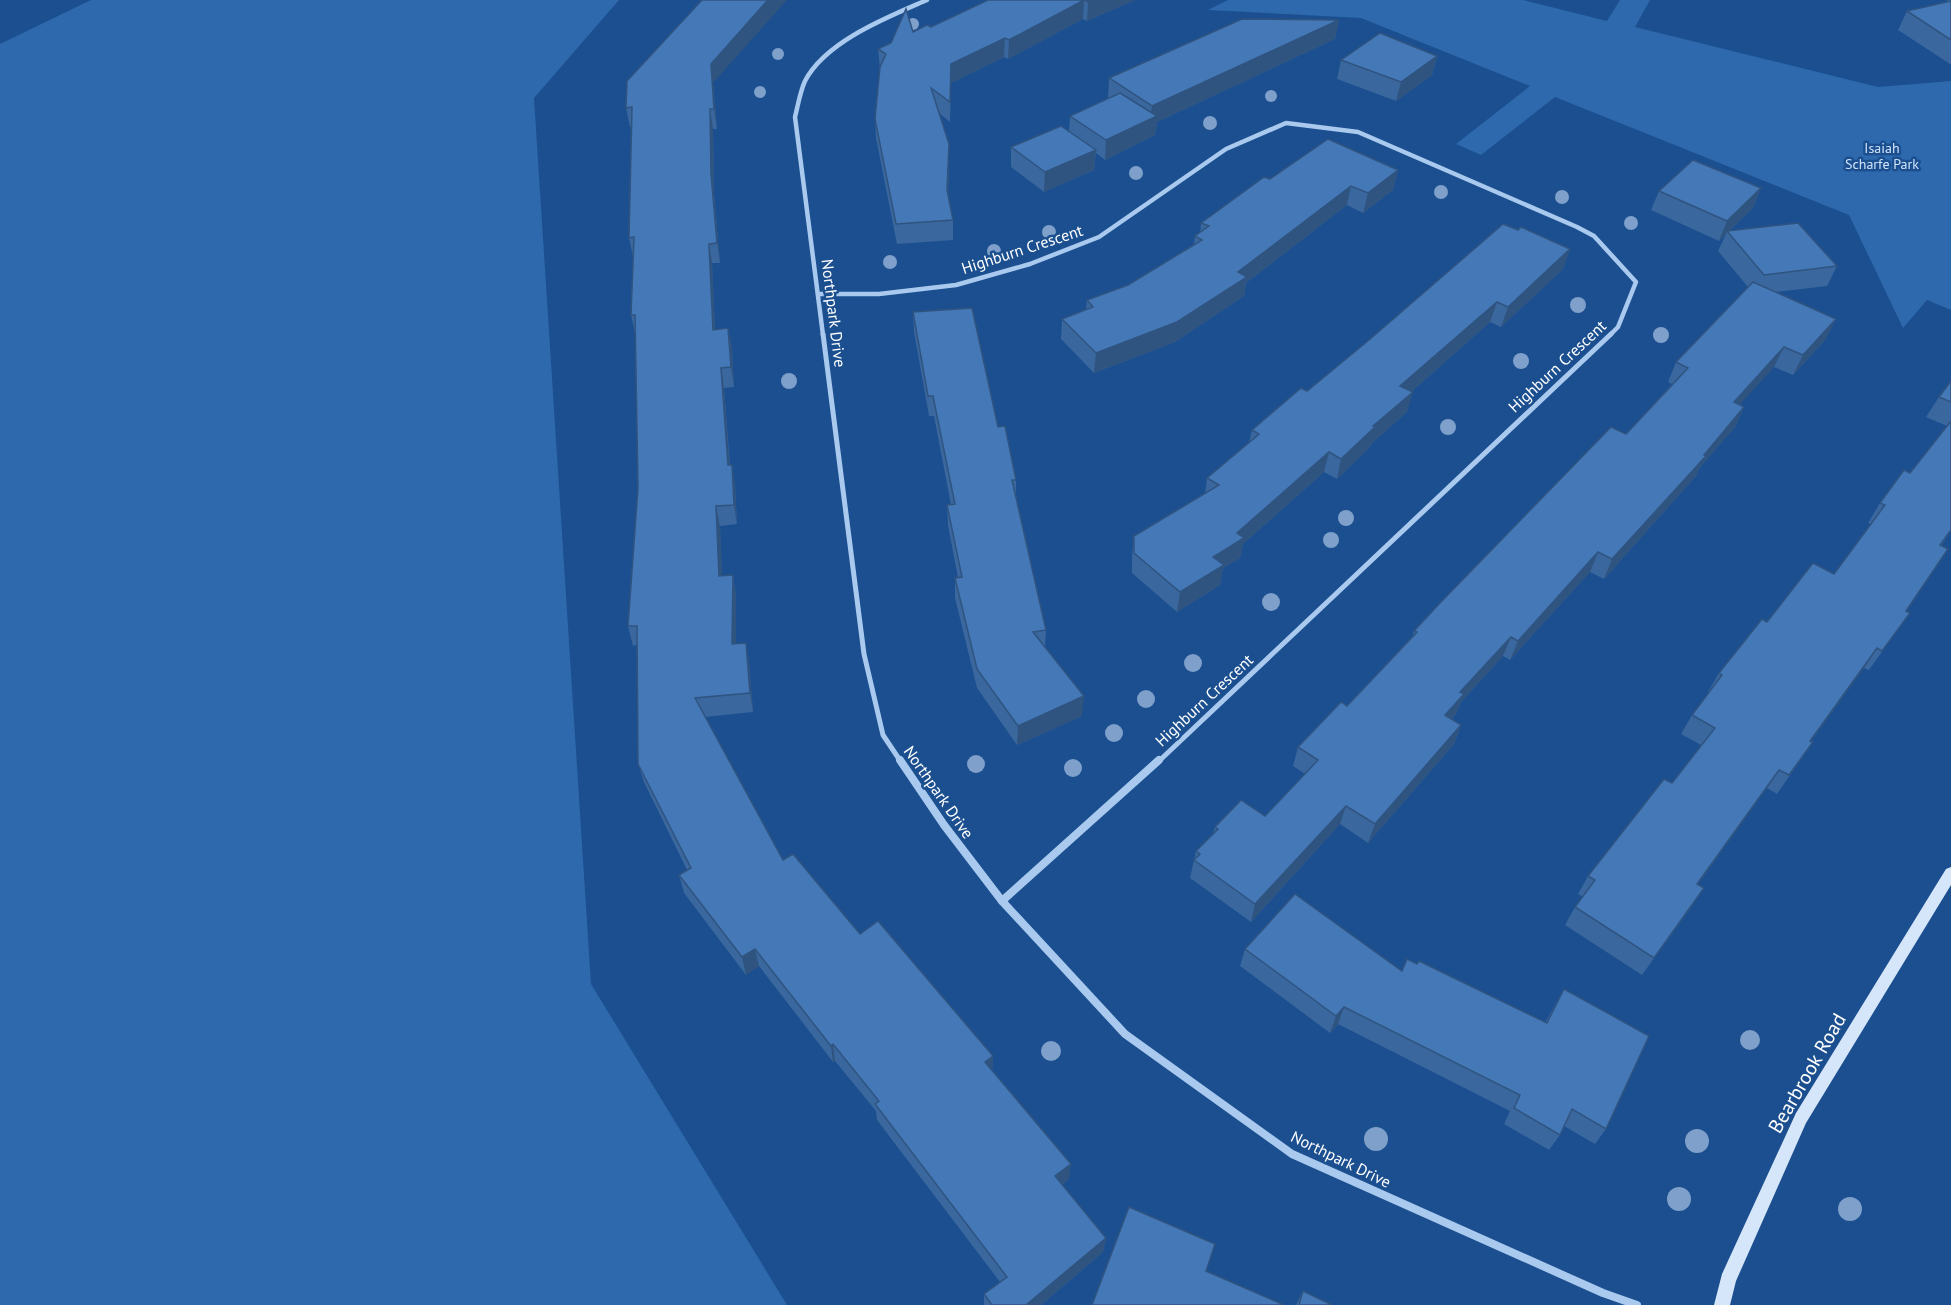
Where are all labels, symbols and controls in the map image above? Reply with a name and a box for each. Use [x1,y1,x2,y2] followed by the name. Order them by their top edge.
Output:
[1845,139,1919,173] park label: Isaiah Scharfe Park
[959,220,1086,278] street label: Highburn Crescent
[817,258,851,368] street label: Northpark Drive
[1504,315,1610,416] street label: Highburn Crescent
[1151,649,1257,750] street label: Highburn Crescent
[900,742,978,842] street label: Northpark Drive
[1762,1008,1852,1138] street label: Bearbrook Road
[1288,1126,1394,1192] street label: Northpark Drive

